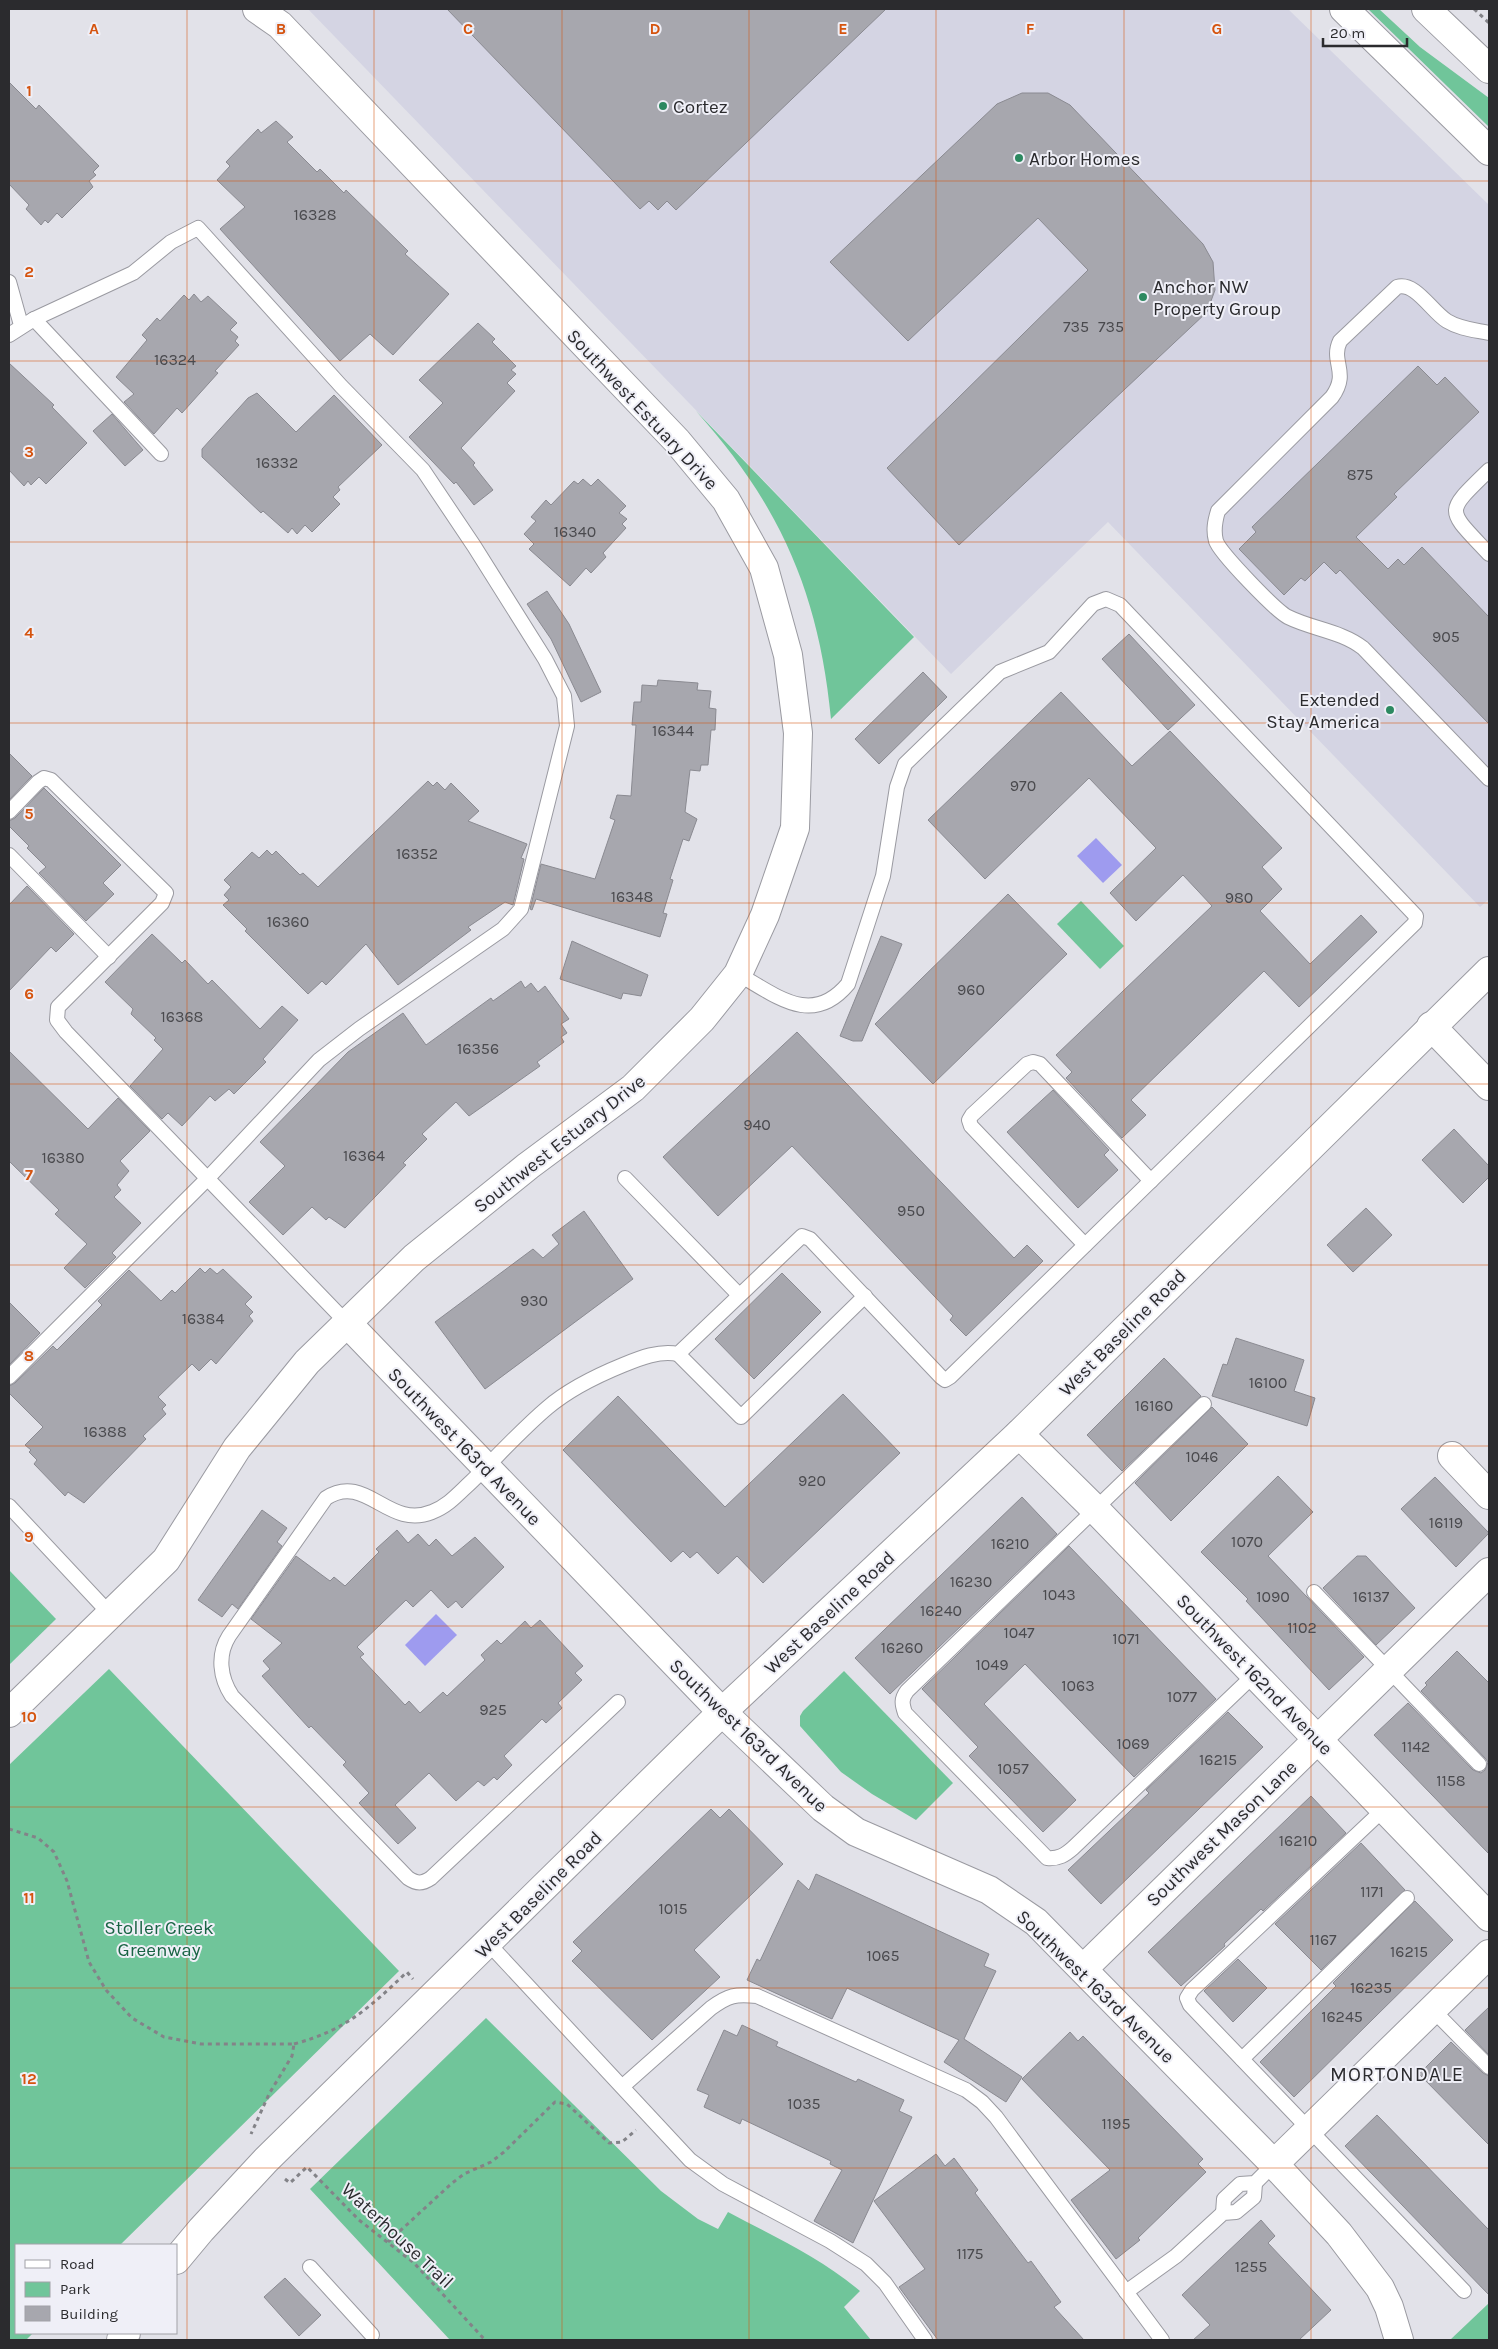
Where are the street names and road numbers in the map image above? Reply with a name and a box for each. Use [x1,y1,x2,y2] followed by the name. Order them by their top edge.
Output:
[562,325,722,495] street label: Southwest Estuary Drive
[469,1070,650,1218] street label: Southwest Estuary Drive
[1055,1265,1191,1401] street label: West Baseline Road
[383,1363,545,1530] street label: Southwest 163rd Avenue
[760,1547,899,1679] street label: West Baseline Road
[1172,1590,1337,1760] street label: Southwest 162nd Avenue
[665,1655,832,1817] street label: Southwest 163rd Avenue
[1142,1756,1301,1911] street label: Southwest Mason Lane
[471,1827,607,1963] street label: West Baseline Road
[1012,1906,1179,2068] street label: Southwest 163rd Avenue
[337,2178,458,2293] street label: Waterhouse Trail

